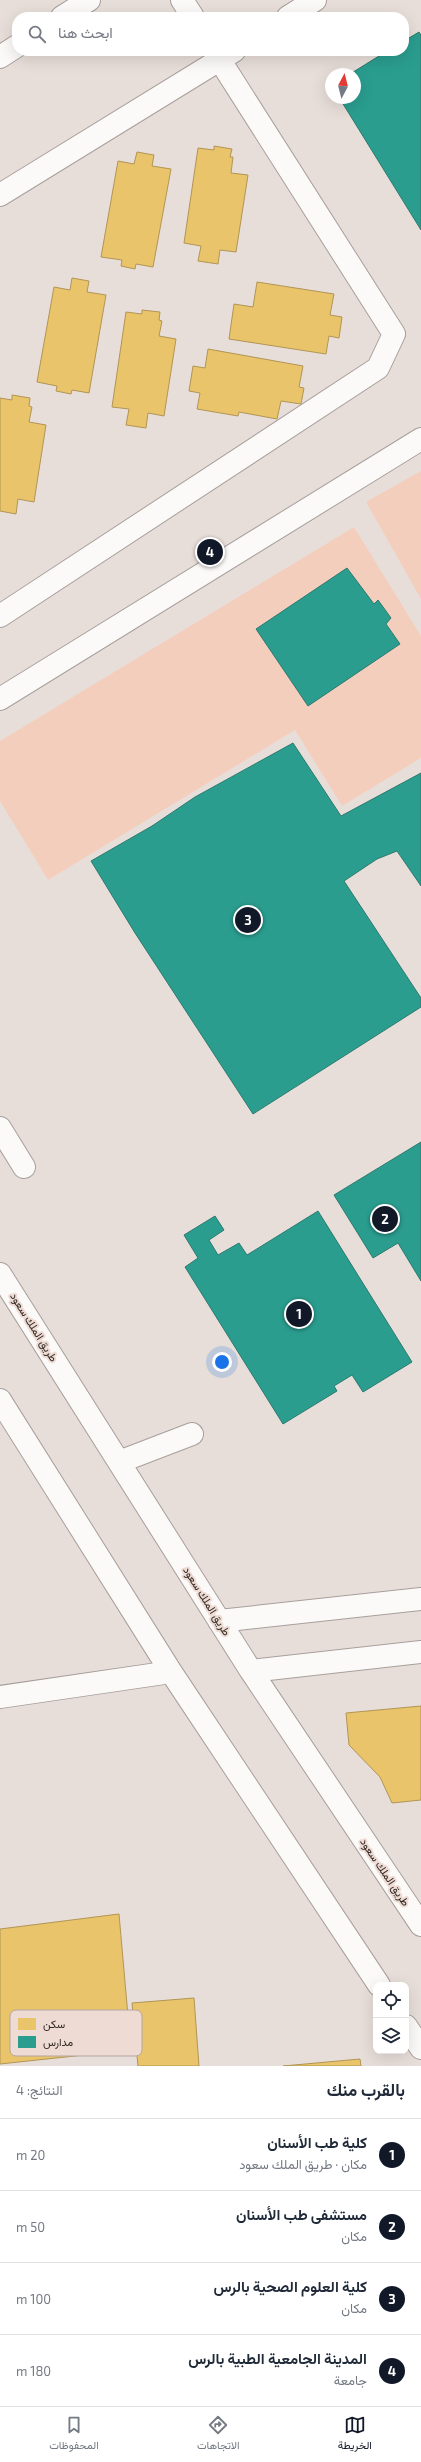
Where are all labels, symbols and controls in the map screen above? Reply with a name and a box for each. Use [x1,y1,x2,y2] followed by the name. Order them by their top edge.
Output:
[12,12,409,56] search box
[26,23,48,45] icon: search
[58,23,113,41] text: ابحث هنا
[325,68,361,104] north arrow
[197,537,223,567] pin: 4
[235,905,261,935] pin: 3
[372,1204,398,1234] pin: 2
[7,1290,61,1364] street label: طريق الملك سعود
[286,1299,312,1329] pin: 1
[212,1352,232,1372] your location
[180,1564,234,1638] street label: طريق الملك سعود
[357,1835,413,1909] street label: طريق الملك سعود
[373,1982,409,2054] map controls
[373,1982,409,2018] button: locate
[10,2010,142,2056] legend
[43,2017,66,2031] text: سكن
[373,2018,409,2054] button: layers
[43,2035,73,2049] text: مدارس
[327,2079,405,2099] text: بالقرب منك
[16,2082,62,2098] text: النتائج: 4
[267,2133,367,2151] text: كلية طب الأسنان
[16,2147,45,2163] text: 20 m
[389,2147,395,2163] text: 1
[239,2156,367,2172] text: مكان · طريق الملك سعود
[236,2205,367,2223] text: مستشفى طب الأسنان
[16,2219,45,2235] text: 50 m
[388,2219,396,2235] text: 2
[341,2228,367,2244] text: مكان
[214,2277,367,2295] text: كلية العلوم الصحية بالرس
[16,2291,51,2307] text: 100 m
[388,2291,396,2307] text: 3
[341,2300,367,2316] text: مكان
[188,2349,367,2367] text: المدينة الجامعية الطبية بالرس
[16,2363,51,2379] text: 180 m
[388,2363,396,2379] text: 4
[334,2372,367,2388] text: جامعة
[49,2414,99,2455] tab: المحفوظات
[197,2414,240,2455] tab: الاتجاهات
[338,2414,372,2455] tab: الخريطة

